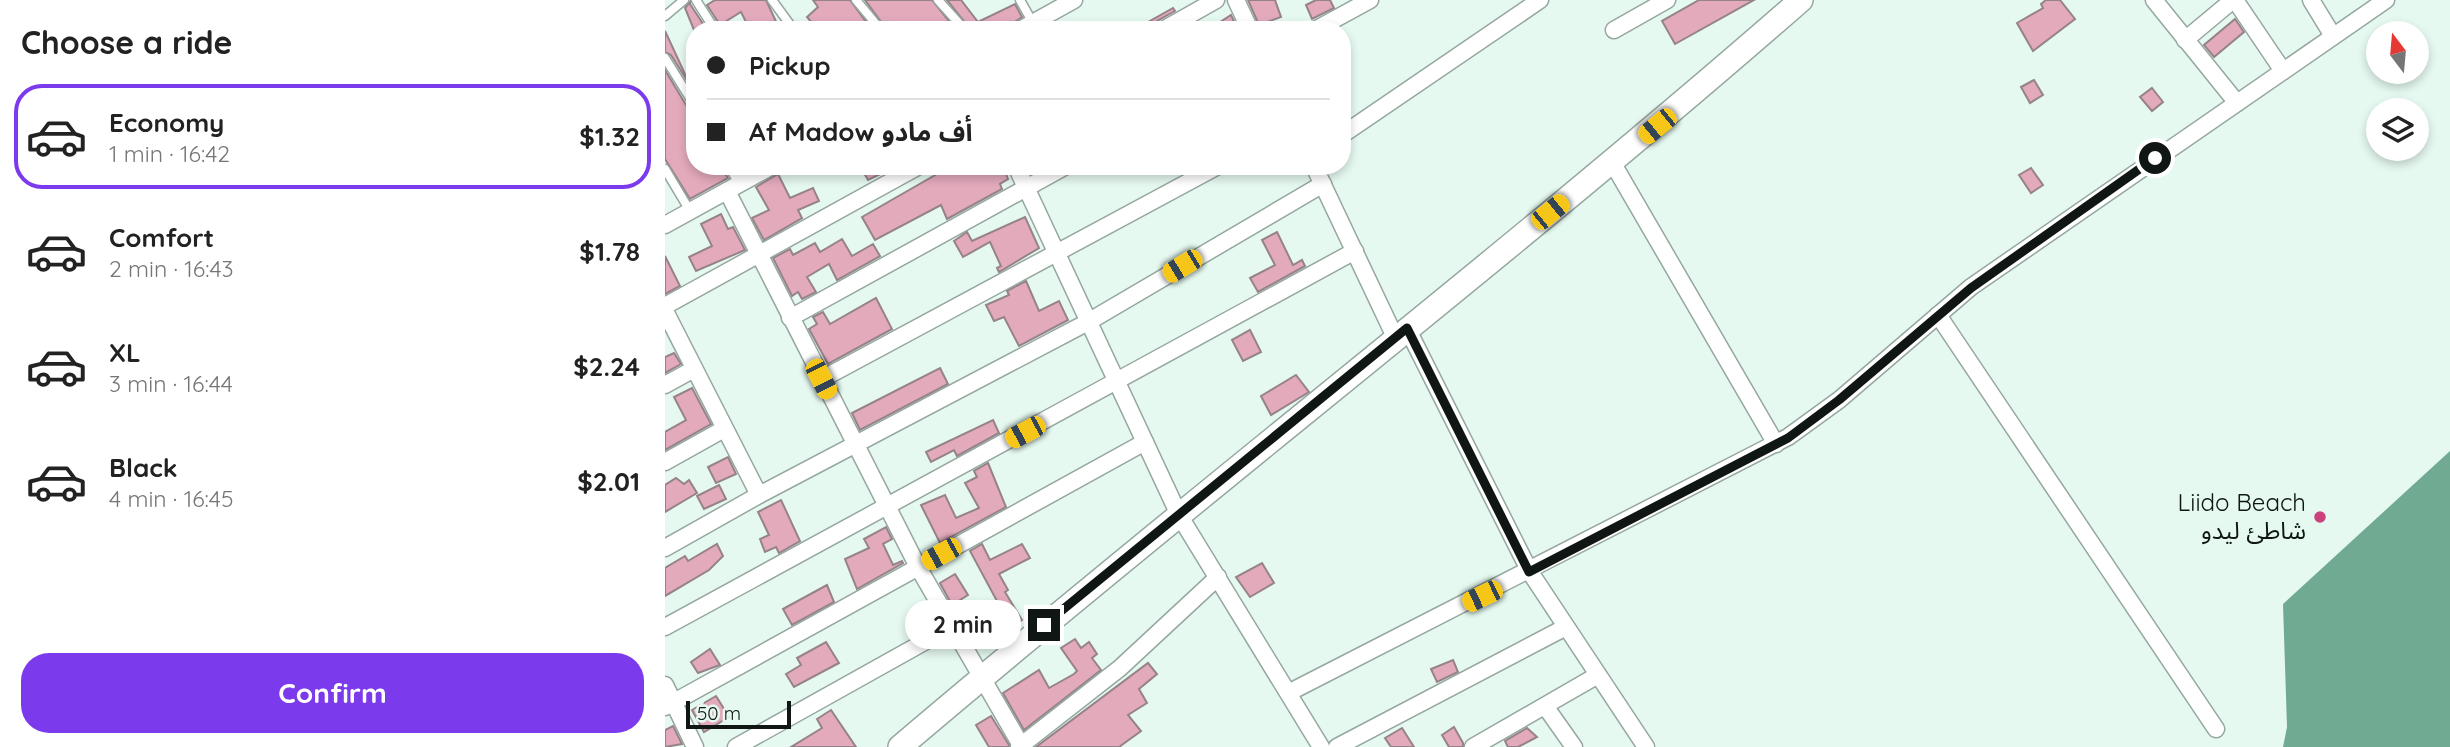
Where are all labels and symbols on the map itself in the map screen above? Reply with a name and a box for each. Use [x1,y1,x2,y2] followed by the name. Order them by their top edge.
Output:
[2366,21,2429,84] north arrow
[1635,105,1680,147] car
[2139,142,2171,174] route start
[1528,191,1573,233] car
[1159,246,1206,286] car
[803,356,840,402] car
[1002,413,1049,451] car
[2178,487,2306,545] place label: Liido Beach شاطئ ليدو
[2312,509,2328,525] marker: Liido Beach شاطئ ليدو
[918,535,965,573] car
[1459,577,1506,615] car
[904,600,1019,650] callout: 2 min
[1028,609,1060,641] route end
[686,698,791,730] scale bar

